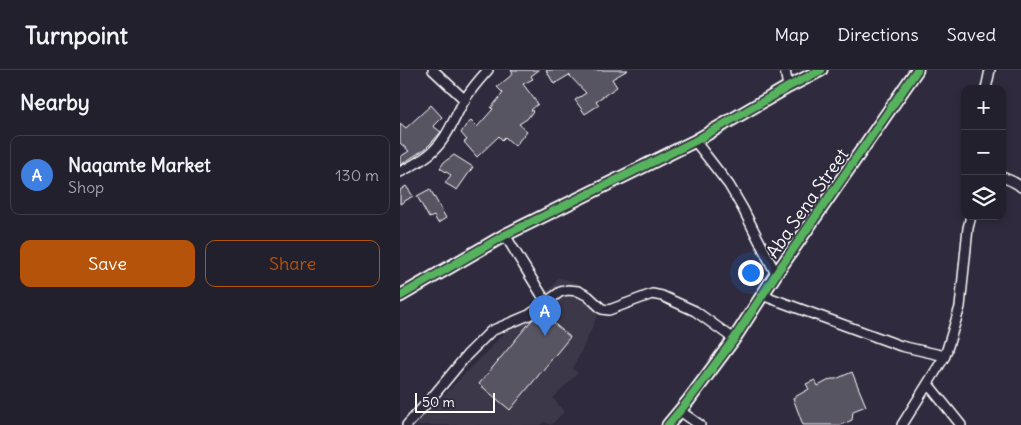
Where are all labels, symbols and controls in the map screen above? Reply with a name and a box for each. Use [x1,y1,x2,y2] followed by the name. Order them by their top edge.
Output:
[25,20,128,50] text: Turnpoint
[774,23,809,46] text: Map
[837,23,919,46] text: Directions
[947,23,996,46] text: Saved
[961,85,1006,220] map controls
[961,85,1006,130] button: +
[20,89,90,116] text: Nearby
[961,130,1006,175] button: −
[761,144,853,262] street label: Aba Sena Street
[68,153,211,177] text: Naqamte Market
[32,165,42,185] text: A
[335,165,379,185] text: 130 m
[961,175,1006,220] button: layers
[68,177,104,197] text: Shop
[20,240,195,287] button: Save
[205,240,380,287] button: Share
[738,260,764,286] your location
[529,295,561,336] pin: A
[415,390,495,413] scale bar
[422,393,455,411] text: 50 m

